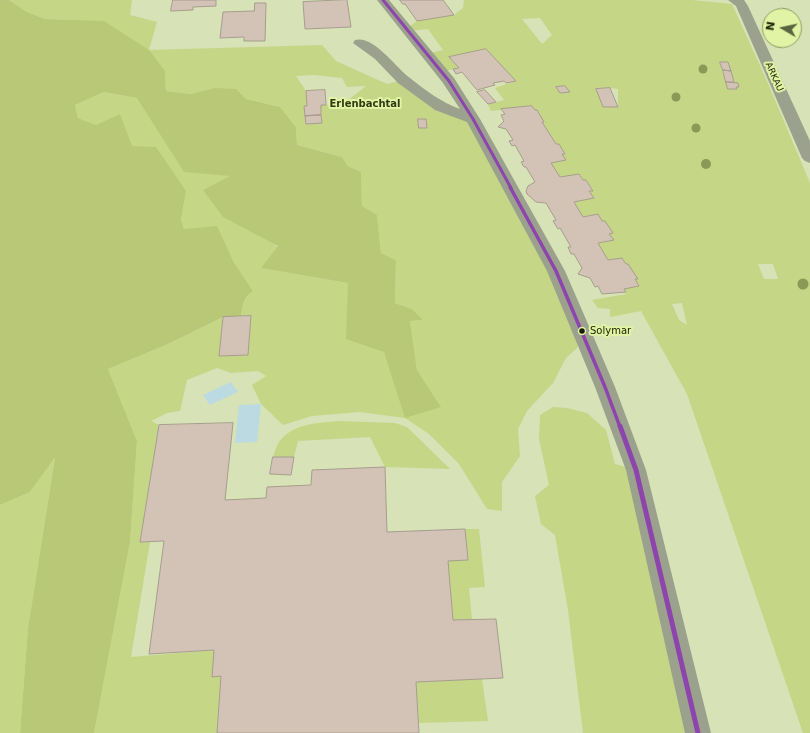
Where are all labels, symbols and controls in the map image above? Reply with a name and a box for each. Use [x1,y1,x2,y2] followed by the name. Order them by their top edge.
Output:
[762,8,802,48] north arrow
[764,21,778,32] text: N
[763,61,785,93] street label: ARKAU
[329,98,401,110] district label: Erlenbachtal
[590,325,631,337] place label: Solymar
[577,326,587,336] marker: Solymar

